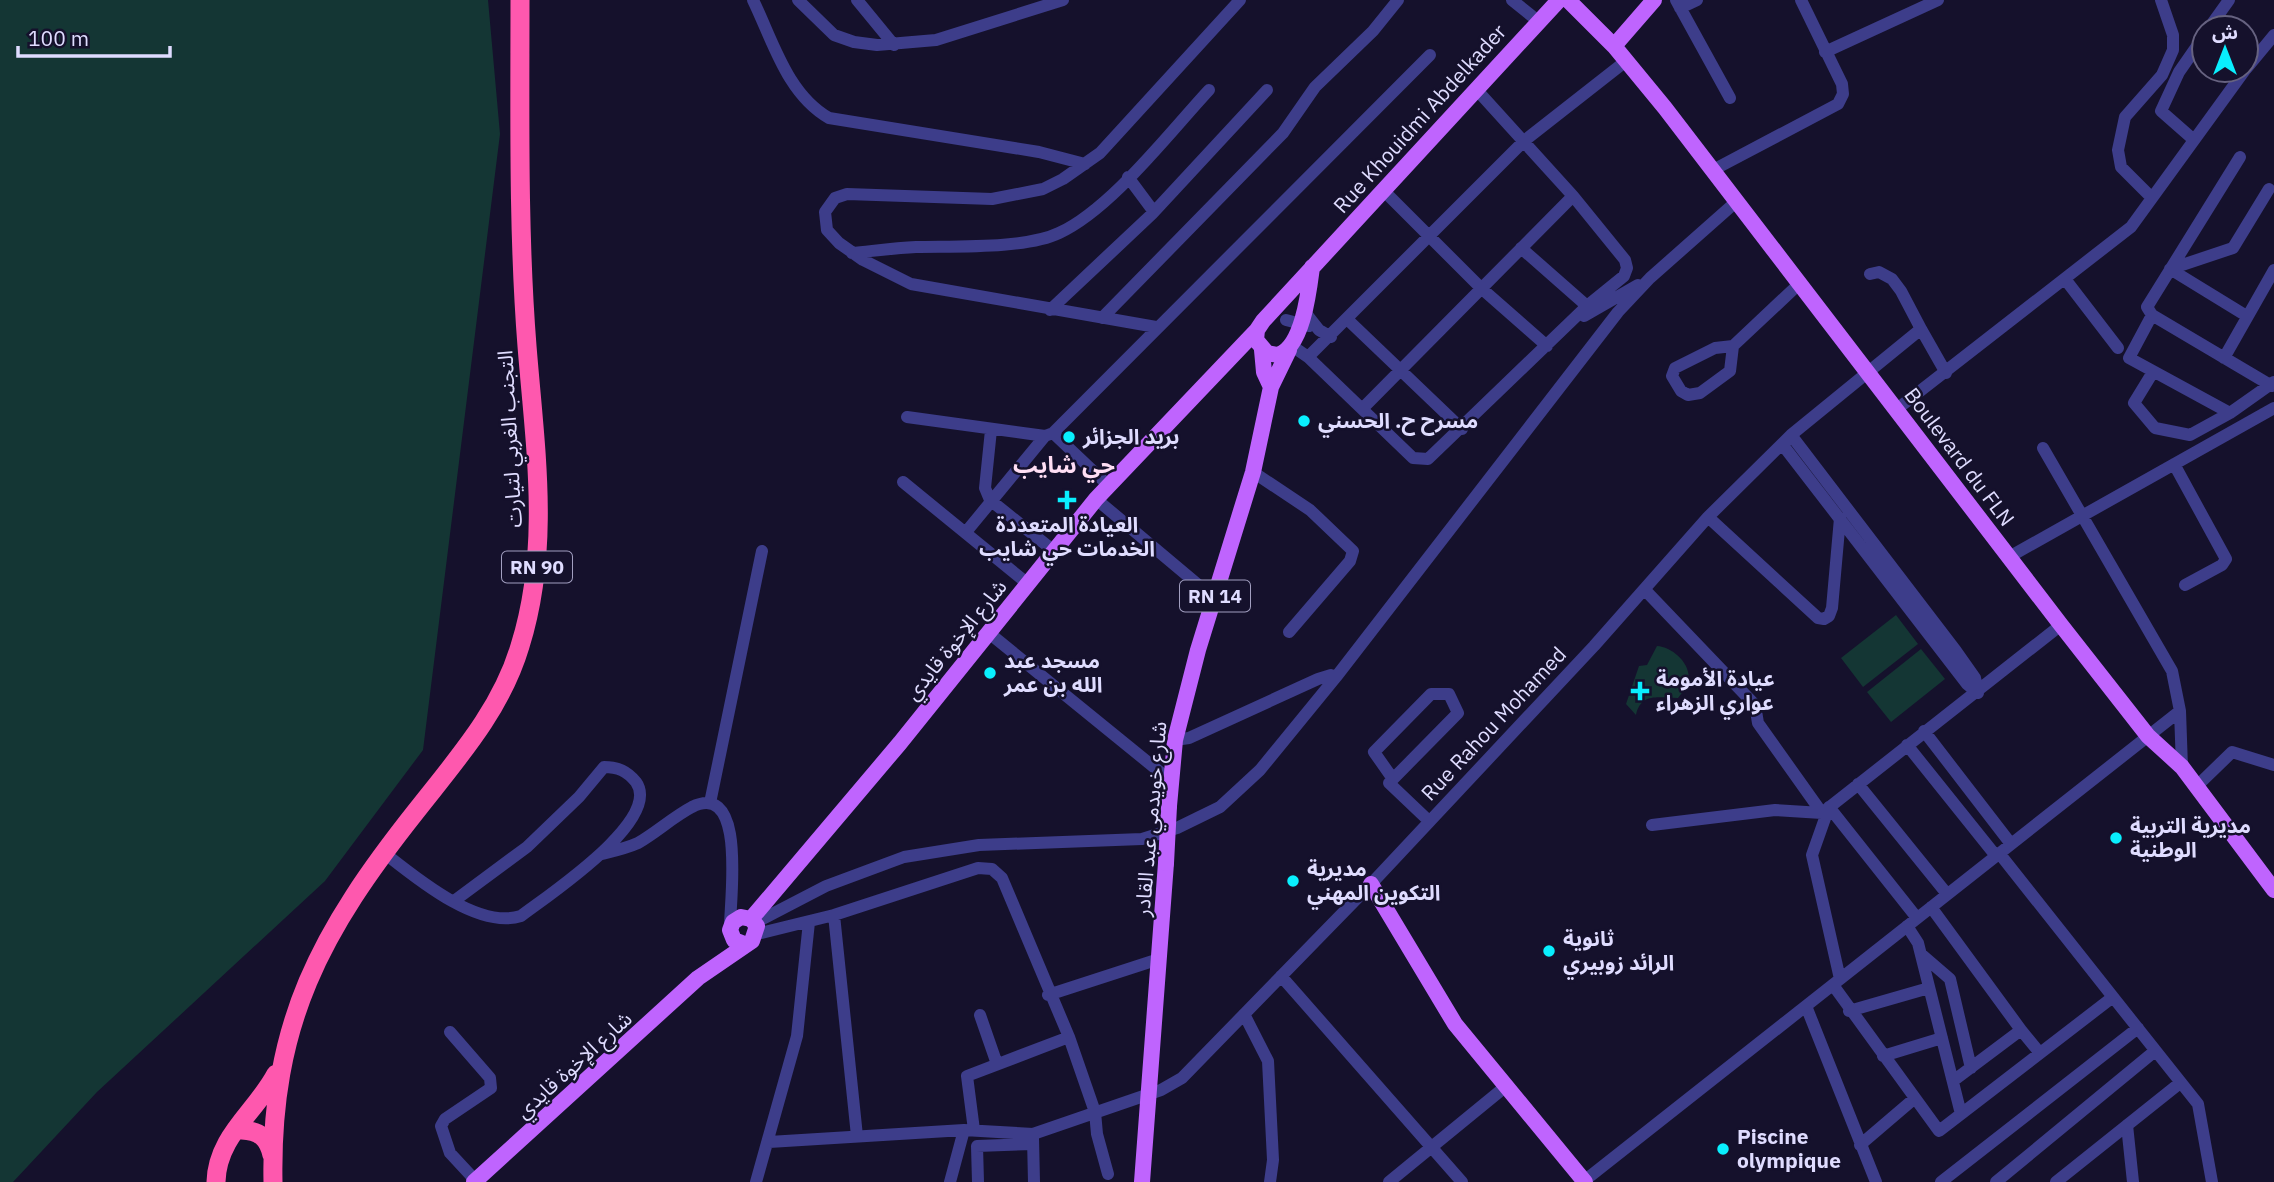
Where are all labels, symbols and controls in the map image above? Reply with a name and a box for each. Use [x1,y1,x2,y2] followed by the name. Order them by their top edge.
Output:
[18,14,170,58] scale bar
[2190,14,2260,84] north arrow
[1327,18,1512,219] street label: Rue Khouidmi Abdelkader
[2212,20,2238,44] text: ش
[28,24,89,52] text: 100 m
[490,349,531,529] street label: التجنب الغربي لتيارت
[1898,381,2021,531] street label: Boulevard du FLN
[1318,406,1478,438] place label: مسرح ح. الحسني
[1296,413,1312,429] marker: مسرح ح. الحسني
[1082,422,1179,450] place label: بريد الجزائر
[1061,429,1077,445] marker: بريد الجزائر
[1013,449,1115,483] district label: حي شايب
[1057,490,1077,510] marker: العيادة المتعددة الخدمات حي شايب
[979,510,1155,566] place label: العيادة المتعددة الخدمات حي شايب
[502,552,572,582] road number: RN 90
[898,573,1015,707] street label: شارع الإخوة قايدي
[1180,580,1250,611] road number: RN 14
[1415,640,1572,806] street label: Rue Rahou Mohamed
[1003,646,1103,698] place label: مسجد عبد الله بن عمر
[1656,664,1775,720] place label: عيادة الأمومة عواري الزهراء
[982,665,998,681] marker: مسجد عبد الله بن عمر
[1630,681,1650,701] marker: عيادة الأمومة عواري الزهراء
[1127,720,1175,919] street label: شارع خويدمي عبد القادر
[2130,811,2251,863] place label: مديرية التربية الوطنية
[2108,830,2124,846] marker: مديرية التربية الوطنية
[1307,854,1441,910] place label: مديرية التكوين المهني
[1285,873,1301,889] marker: مديرية التكوين المهني
[1563,924,1674,980] place label: ثانوية الرائد زوبيري
[1541,943,1557,959] marker: ثانوية الرائد زوبيري
[509,1004,640,1126] street label: شارع الإخوة قايدي
[1737,1122,1841,1174] place label: Piscine olympique
[1715,1141,1731,1157] marker: Piscine olympique

